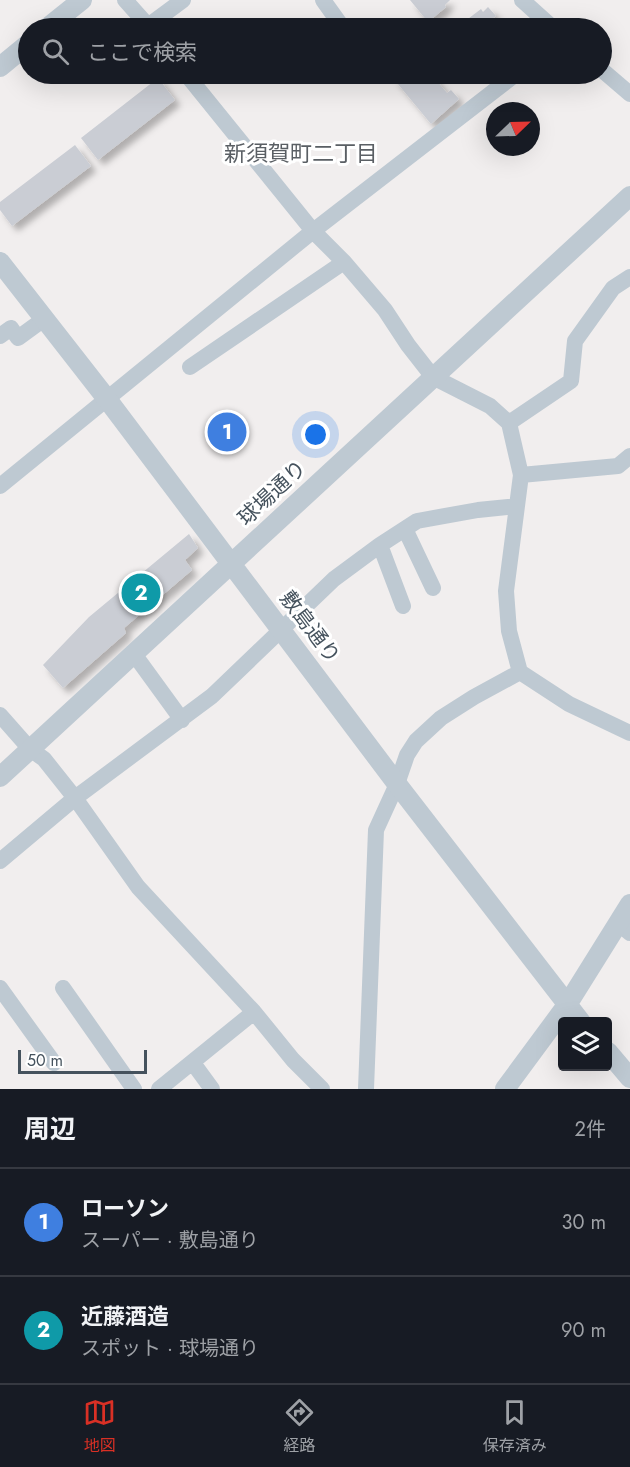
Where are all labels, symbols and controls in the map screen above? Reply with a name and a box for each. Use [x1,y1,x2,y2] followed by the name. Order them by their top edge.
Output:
[18,18,612,84] search box
[39,35,72,68] icon: search
[87,36,197,68] text: ここで検索
[486,102,540,156] north arrow
[224,137,378,169] district label: 新須賀町二丁目
[208,410,246,454] pin: 1
[301,420,330,449] your location
[231,453,313,533] street label: 球場通り
[122,570,160,616] pin: 2
[273,584,347,670] street label: 敷島通り
[558,1017,612,1071] map controls
[558,1017,612,1071] button: layers
[18,1047,147,1074] scale bar
[27,1049,63,1072] text: 50 m
[24,1110,76,1148] text: 周辺
[575,1115,606,1144] text: 2件
[81,1192,169,1224] text: ローソン
[38,1208,49,1237] text: 1
[561,1208,606,1237] text: 30 m
[81,1226,259,1255] text: スーパー · 敷島通り
[81,1300,169,1332] text: 近藤酒造
[37,1316,50,1345] text: 2
[561,1316,606,1345] text: 90 m
[81,1334,259,1363] text: スポット · 球場通り
[83,1396,116,1457] tab: 地図
[283,1396,316,1457] tab: 経路
[483,1396,547,1457] tab: 保存済み

